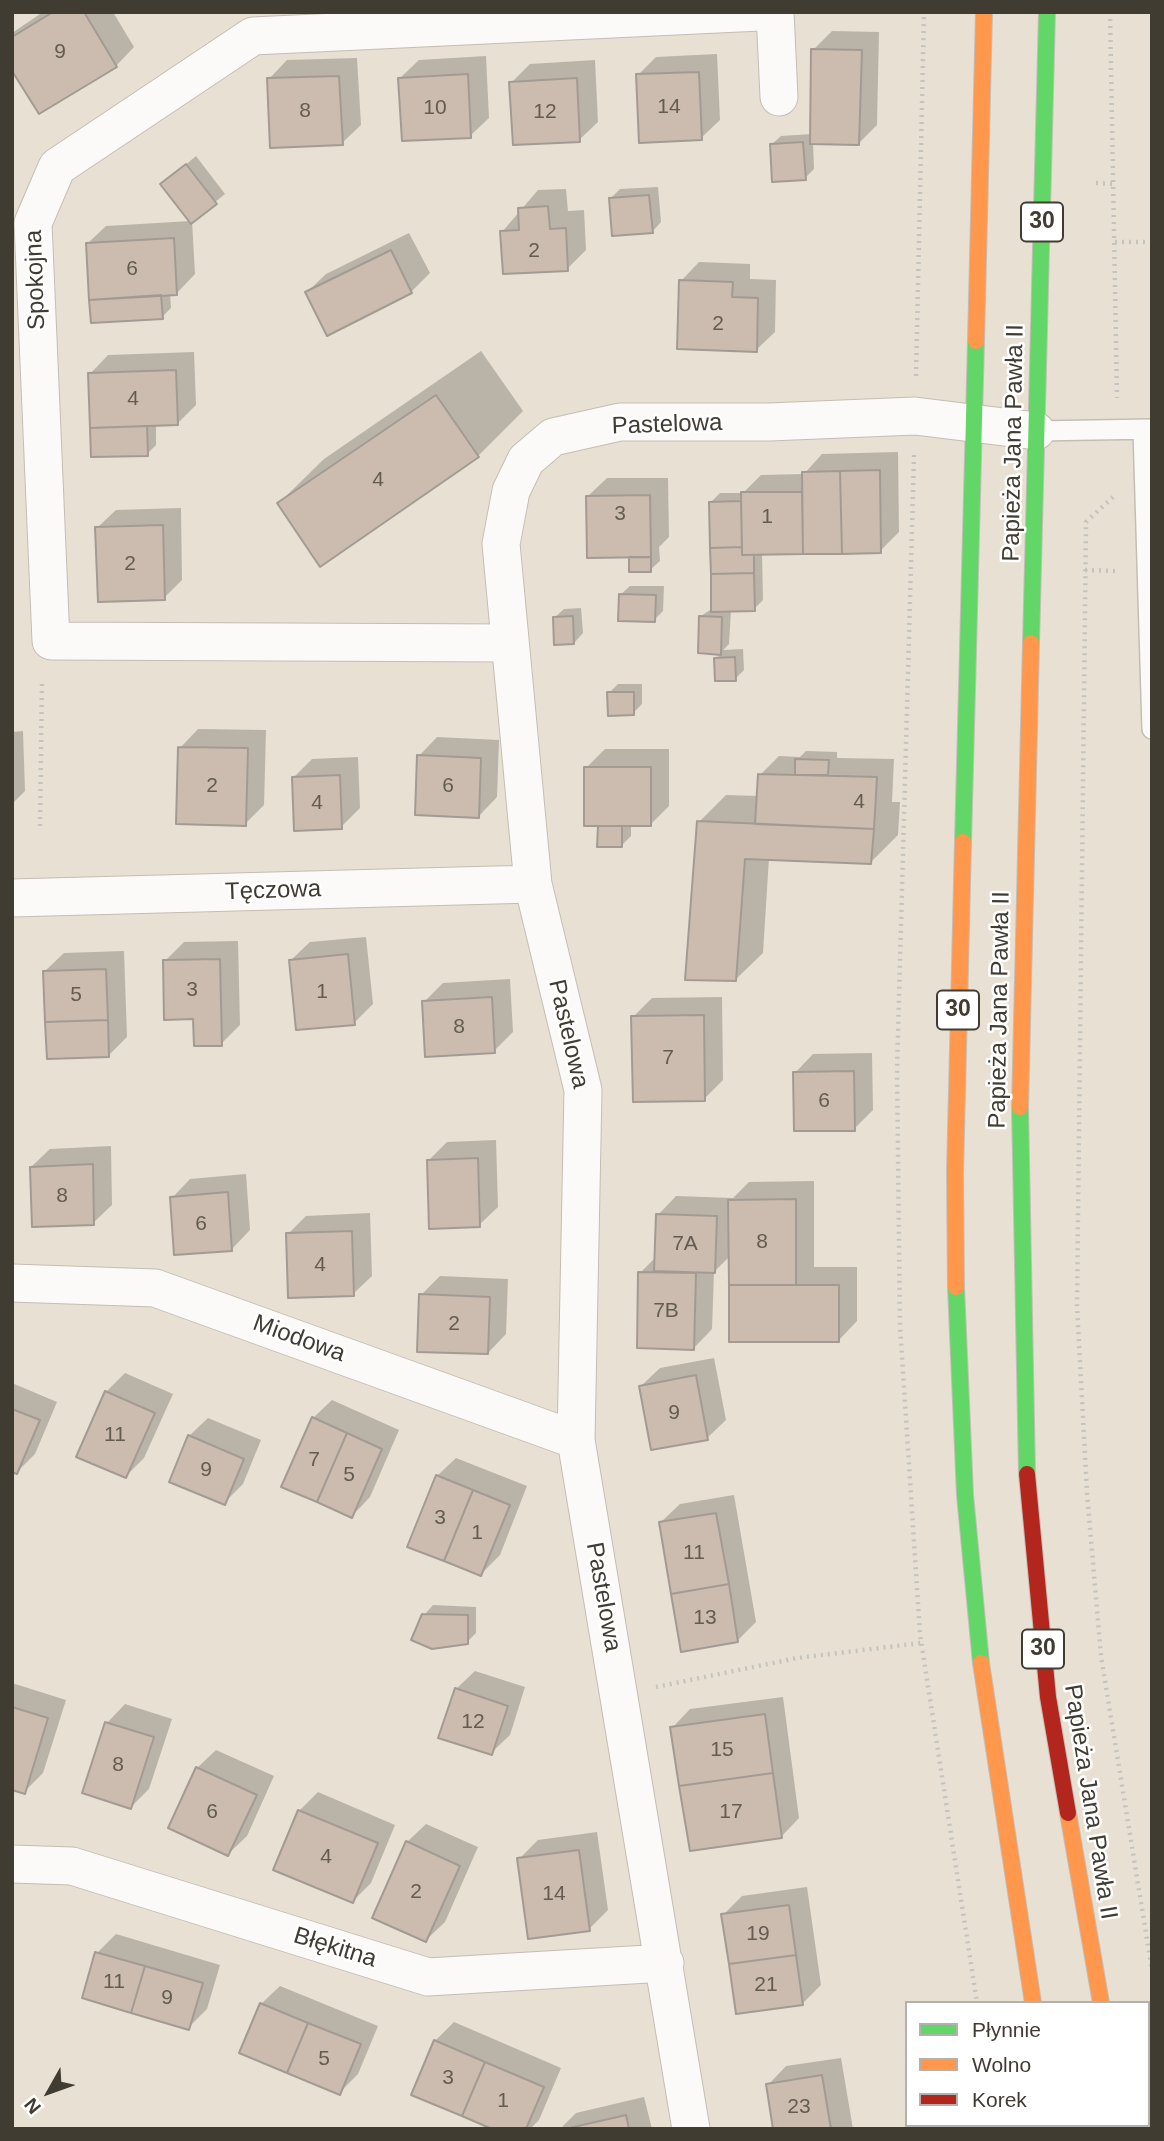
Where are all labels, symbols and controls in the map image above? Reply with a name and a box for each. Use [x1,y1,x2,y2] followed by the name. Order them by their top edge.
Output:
[54,39,66,65] house number: 9
[657,94,681,120] house number: 14
[423,95,447,121] house number: 10
[299,98,311,124] house number: 8
[533,99,557,125] house number: 12
[1021,202,1063,242] road number: 30
[20,229,52,331] street label: Spokojna
[528,238,540,264] house number: 2
[126,256,138,282] house number: 6
[712,311,724,337] house number: 2
[998,324,1030,562] street label: Papieża Jana Pawła II
[127,386,139,412] house number: 4
[611,409,723,441] street label: Pastelowa
[372,467,384,493] house number: 4
[614,501,626,527] house number: 3
[761,504,773,530] house number: 1
[124,551,136,577] house number: 2
[206,773,218,799] house number: 2
[442,773,454,799] house number: 6
[853,789,865,815] house number: 4
[311,790,323,816] house number: 4
[225,875,321,907] street label: Tęczowa
[984,891,1016,1129] street label: Papieża Jana Pawła II
[186,977,198,1003] house number: 3
[542,977,594,1091] street label: Pastelowa
[316,979,328,1005] house number: 1
[70,982,82,1008] house number: 5
[937,990,979,1030] road number: 30
[453,1014,465,1040] house number: 8
[662,1045,674,1071] house number: 7
[818,1088,830,1114] house number: 6
[56,1183,68,1209] house number: 8
[195,1211,207,1237] house number: 6
[756,1229,768,1255] house number: 8
[672,1231,698,1257] house number: 7A
[314,1252,326,1278] house number: 4
[653,1298,679,1324] house number: 7B
[249,1309,349,1369] street label: Miodowa
[448,1311,460,1337] house number: 2
[668,1400,680,1426] house number: 9
[104,1422,126,1448] house number: 11
[308,1447,320,1473] house number: 7
[200,1457,212,1483] house number: 9
[343,1462,355,1488] house number: 5
[434,1505,446,1531] house number: 3
[471,1520,483,1546] house number: 1
[579,1540,627,1654] street label: Pastelowa
[683,1540,705,1566] house number: 11
[693,1605,717,1631] house number: 13
[1022,1630,1064,1668] road number: 30
[1057,1682,1123,1922] street label: Papieża Jana Pawła II
[461,1709,485,1735] house number: 12
[710,1737,734,1763] house number: 15
[112,1752,124,1778] house number: 8
[206,1799,218,1825] house number: 6
[719,1799,743,1825] house number: 17
[320,1844,332,1870] house number: 4
[410,1879,422,1905] house number: 2
[542,1881,566,1907] house number: 14
[746,1921,770,1947] house number: 19
[290,1922,380,1974] street label: Błękitna
[103,1969,125,1995] house number: 11
[754,1972,778,1998] house number: 21
[161,1985,173,2011] house number: 9
[905,2001,1150,2127] legend
[972,2018,1041,2041] text: Płynnie
[318,2046,330,2072] house number: 5
[972,2053,1031,2076] text: Wolno
[14,2057,84,2127] north arrow
[442,2065,454,2091] house number: 3
[497,2088,509,2114] house number: 1
[972,2088,1027,2111] text: Korek
[20,2094,45,2118] text: N
[787,2094,811,2120] house number: 23

